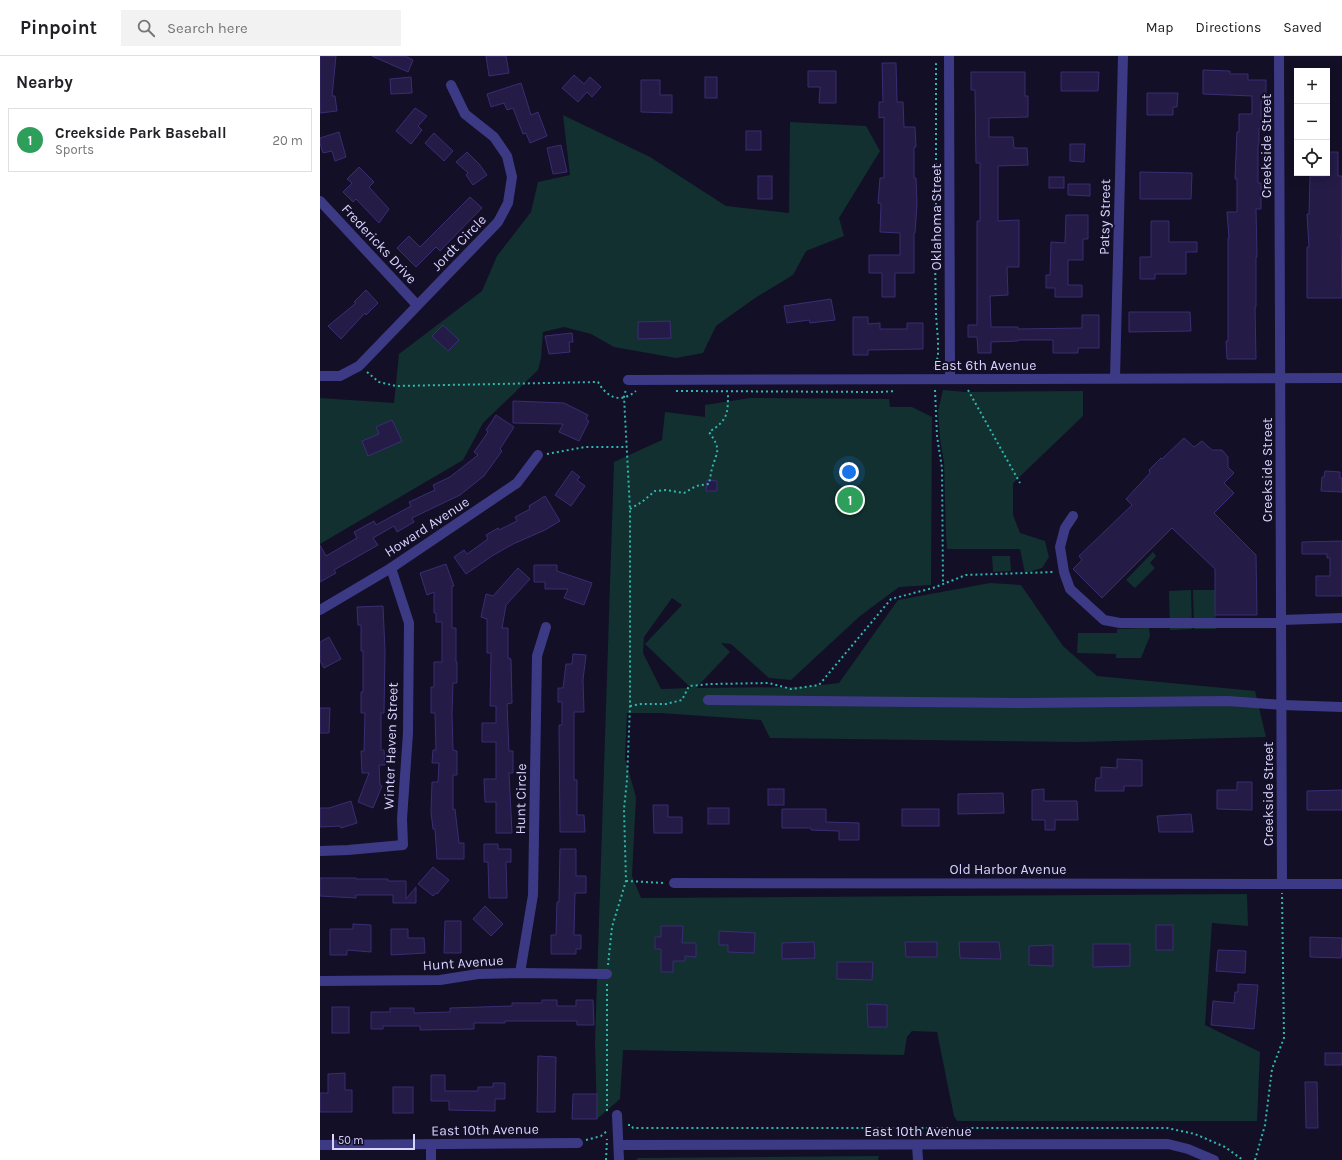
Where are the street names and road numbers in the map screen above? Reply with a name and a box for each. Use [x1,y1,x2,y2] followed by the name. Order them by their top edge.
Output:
[1258,94,1275,198] street label: Creekside Street
[928,163,945,271] street label: Oklahoma Street
[1096,179,1114,255] street label: Patsy Street
[338,201,420,287] street label: Fredericks Drive
[428,211,490,275] street label: Jordt Circle
[934,357,1036,374] street label: East 6th Avenue
[1259,418,1276,522] street label: Creekside Street
[381,493,473,561] street label: Howard Avenue
[380,682,402,810] street label: Winter Haven Street
[1260,742,1277,846] street label: Creekside Street
[512,763,530,835] street label: Hunt Circle
[949,861,1067,878] street label: Old Harbor Avenue
[422,952,504,974] street label: Hunt Avenue
[431,1121,539,1139] street label: East 10th Avenue
[864,1123,972,1140] street label: East 10th Avenue

